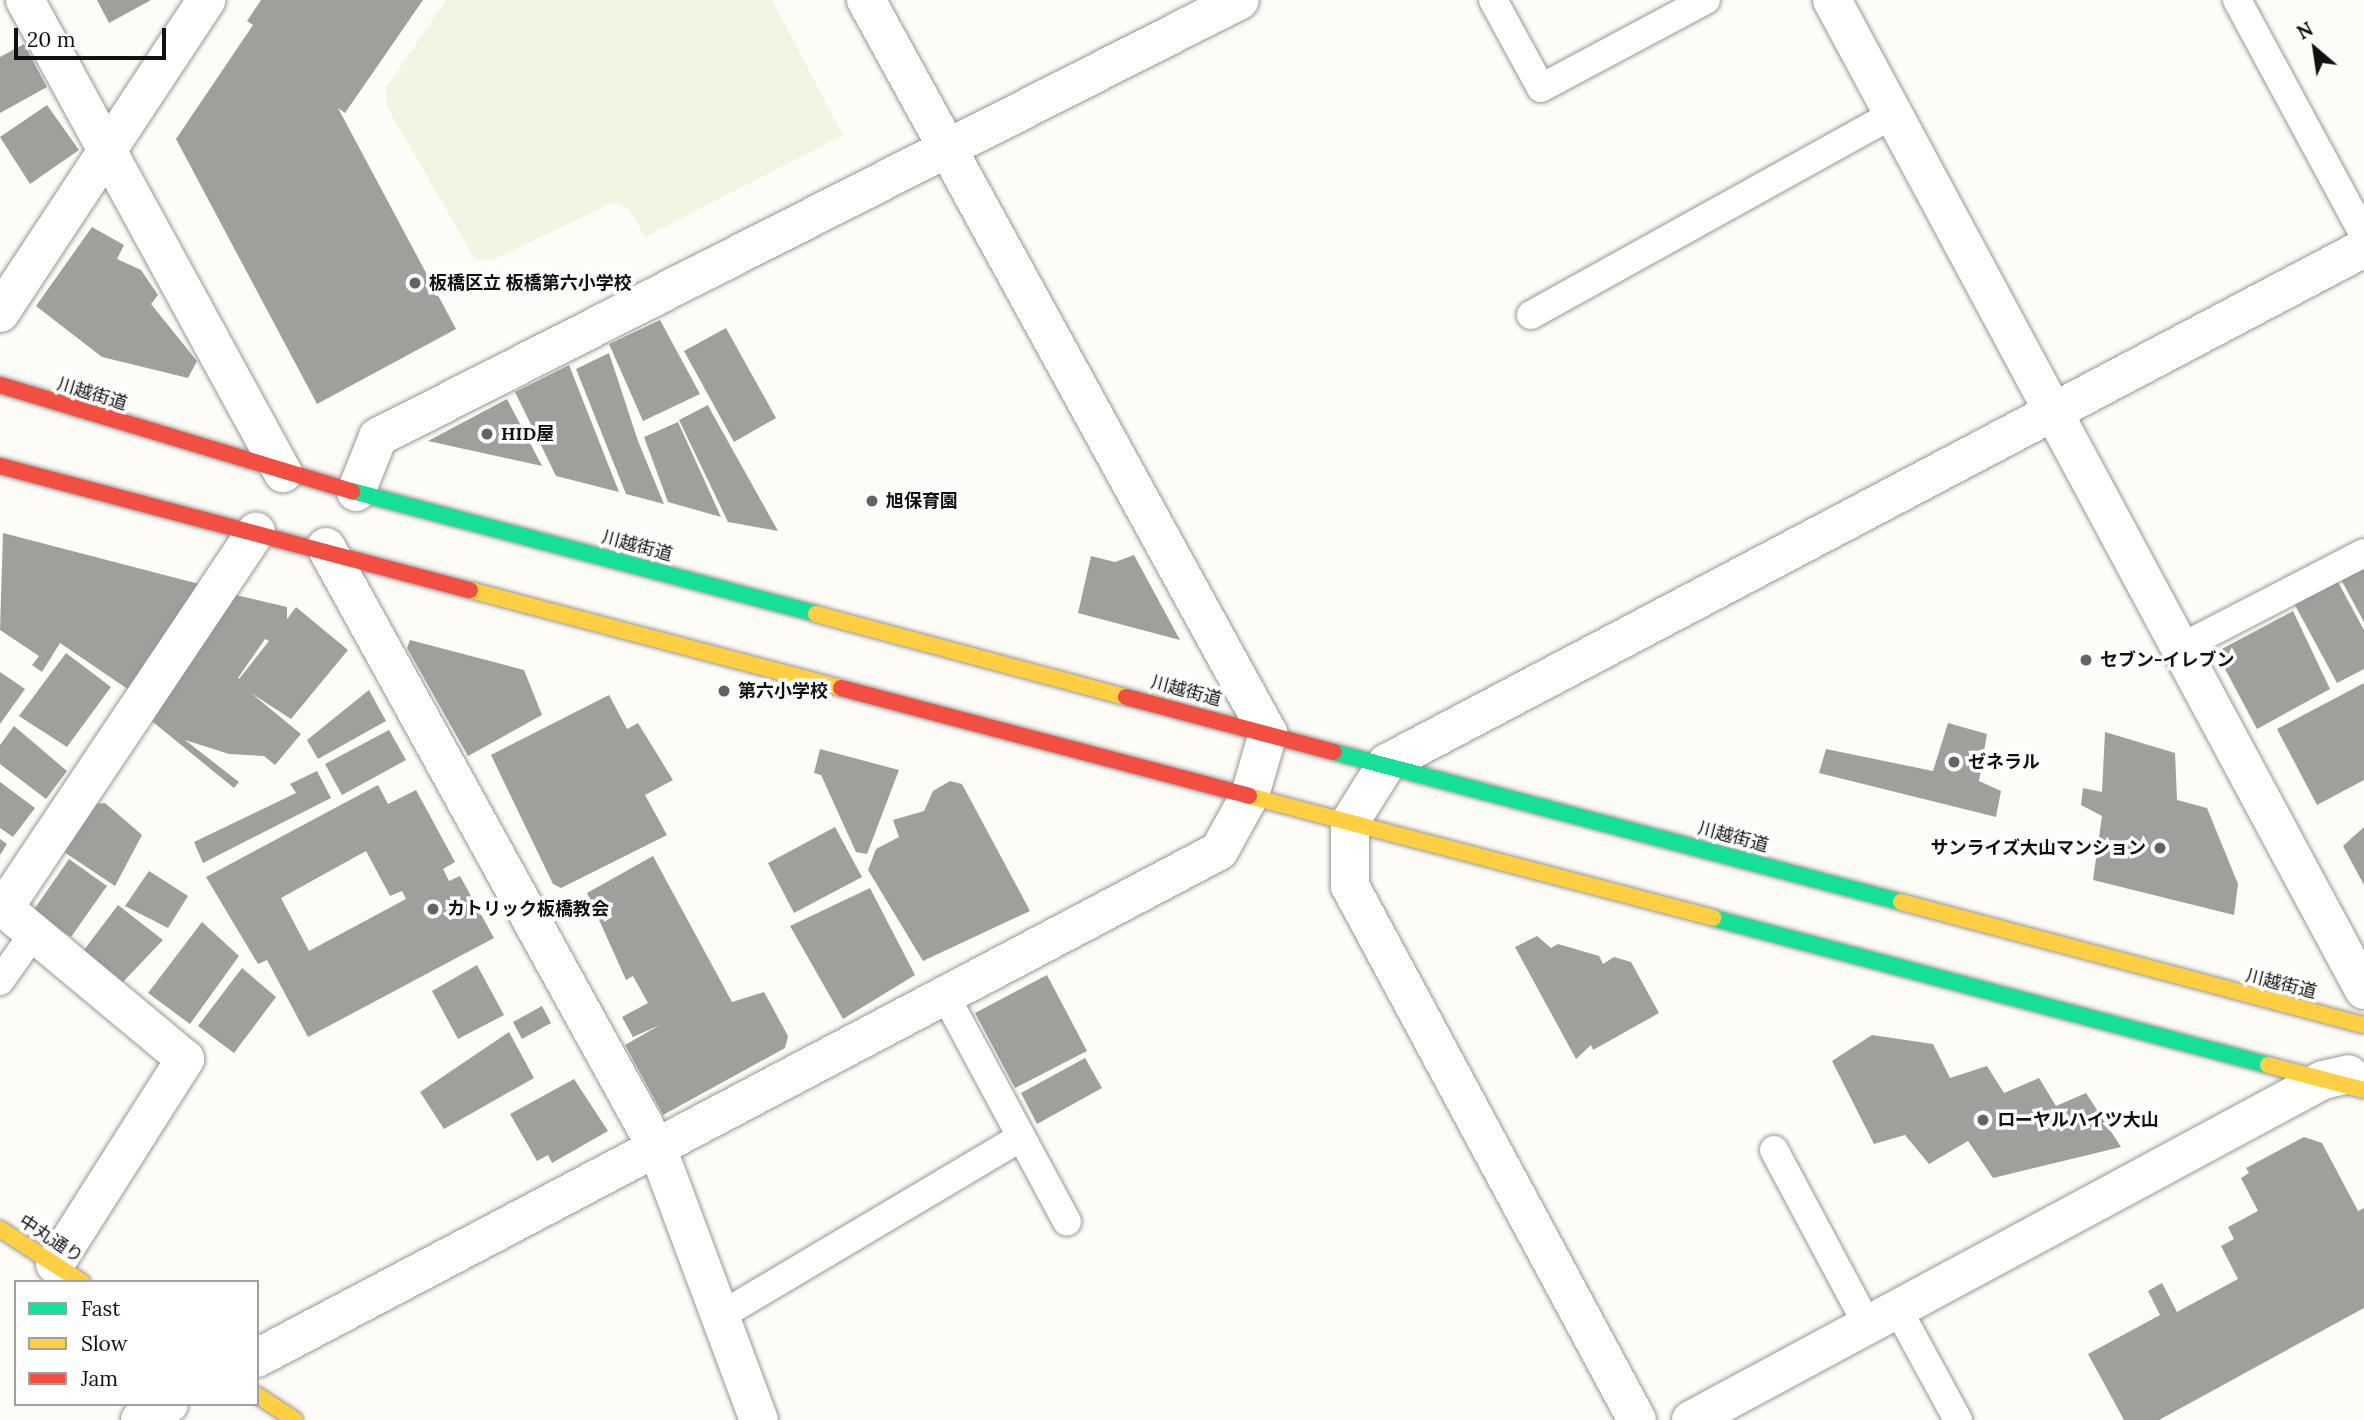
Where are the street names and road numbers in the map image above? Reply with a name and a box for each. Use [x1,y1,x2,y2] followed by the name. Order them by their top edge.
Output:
[54,373,130,415] street label: 川越街道
[599,526,675,566] street label: 川越街道
[1148,671,1224,711] street label: 川越街道
[1695,817,1771,857] street label: 川越街道
[2243,965,2319,1003] street label: 川越街道
[15,1210,87,1268] street label: 中丸通り

